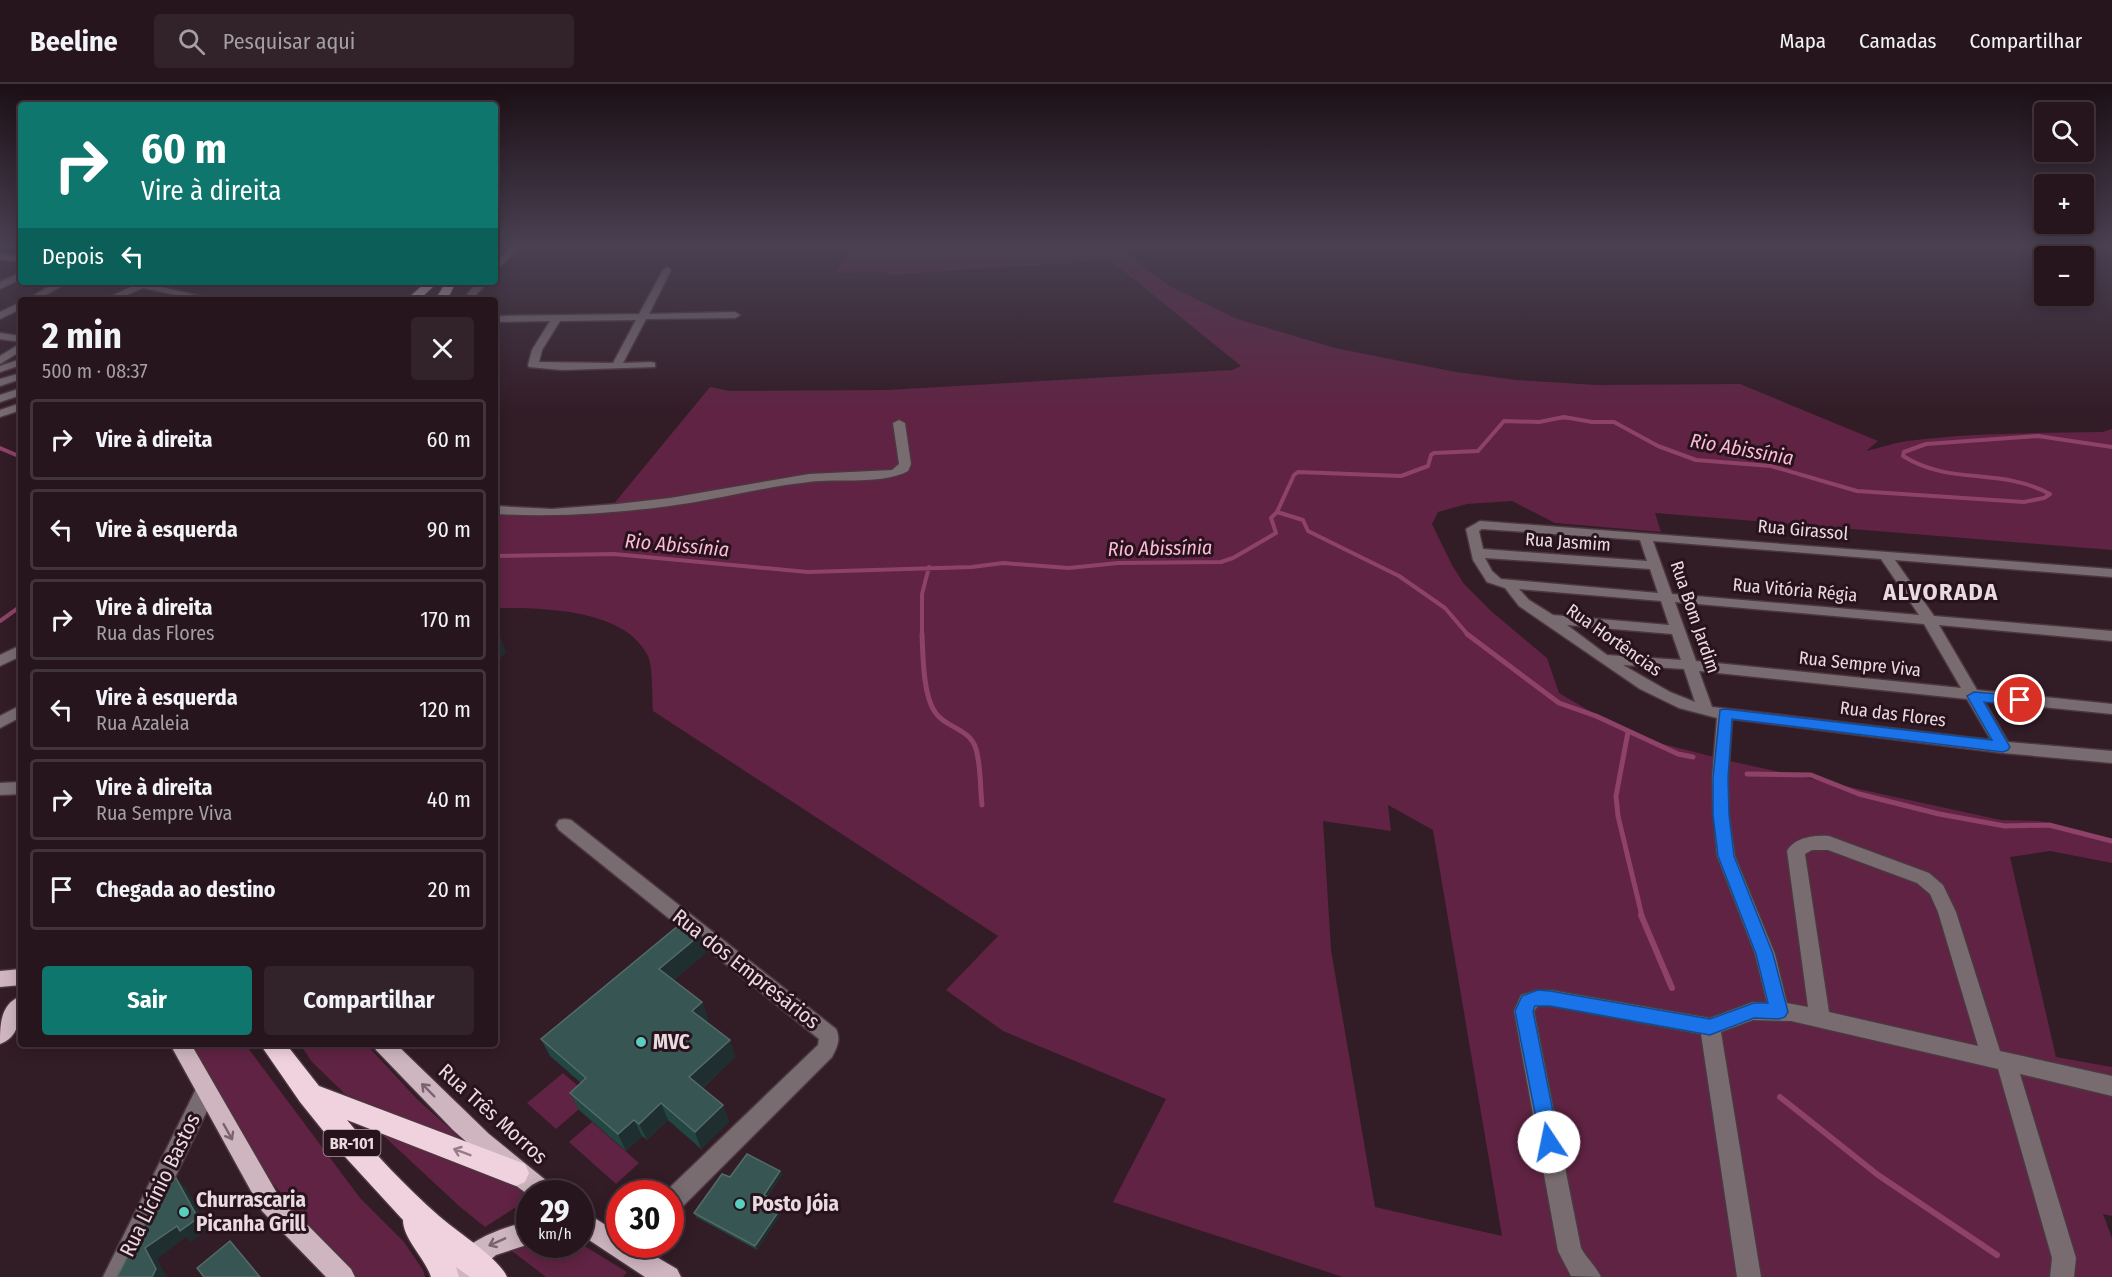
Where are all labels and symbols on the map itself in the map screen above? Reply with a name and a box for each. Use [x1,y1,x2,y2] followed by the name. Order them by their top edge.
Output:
[1688,428,1796,470] water label: Rio Abissínia
[1757,515,1850,545] street label: Rua Girassol
[624,528,730,562] water label: Rio Abissínia
[1524,528,1612,556] street label: Rua Jasmim
[1108,535,1212,561] water label: Rio Abissínia
[1666,558,1724,676] street label: Rua Bom Jardim
[1732,574,1858,606] street label: Rua Vitória Régia
[1882,578,1999,606] district label: ALVORADA
[1562,599,1666,681] street label: Rua Hortências
[1798,647,1922,681] street label: Rua Sempre Viva
[1994,674,2045,725] pin
[1839,697,1948,731] street label: Rua das Flores
[667,903,825,1035] street label: Rua dos Empresários
[653,1029,690,1055] place label: MVC
[634,1035,648,1049] marker: MVC
[433,1058,553,1170] street label: Rua Três Morros
[420,1082,435,1097] one-way arrow
[114,1109,206,1261] street label: Rua Licínio Bastos
[1517,1110,1581,1174] position arrow
[222,1123,234,1140] one-way arrow
[324,1130,380,1156] road number: BR-101
[453,1146,471,1157] one-way arrow
[606,1180,684,1258] speed limit sign: 30
[196,1187,306,1237] place label: Churrascaria Picanha Grill
[752,1191,839,1217] place label: Posto Jóia
[733,1197,747,1211] marker: Posto Jóia
[177,1205,191,1219] marker: Churrascaria Picanha Grill
[489,1237,507,1248] one-way arrow

